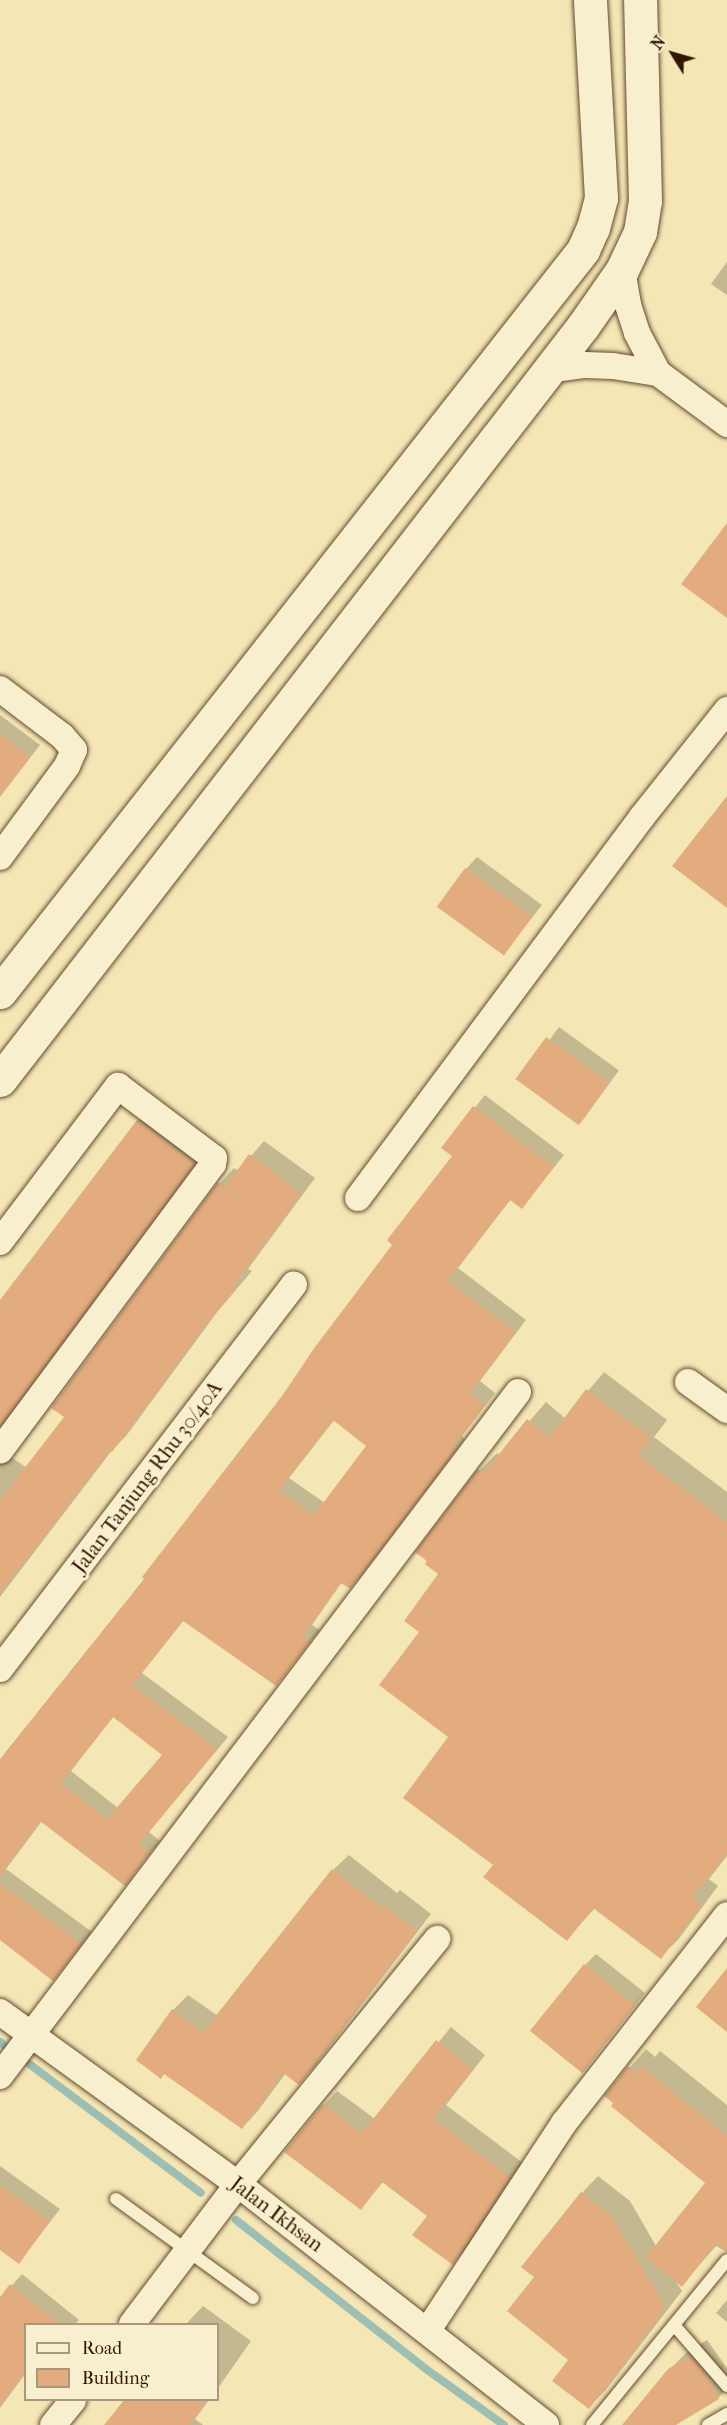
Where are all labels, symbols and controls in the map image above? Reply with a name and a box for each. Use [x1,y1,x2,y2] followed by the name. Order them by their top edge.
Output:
[643,24,703,84] north arrow
[647,32,669,53] text: N
[66,1376,228,1578] street label: Jalan Tanjung Rhu 30/40A
[226,2171,328,2257] street label: Jalan Ikhsan
[24,2323,219,2401] legend
[82,2338,122,2359] text: Road
[82,2368,149,2389] text: Building

